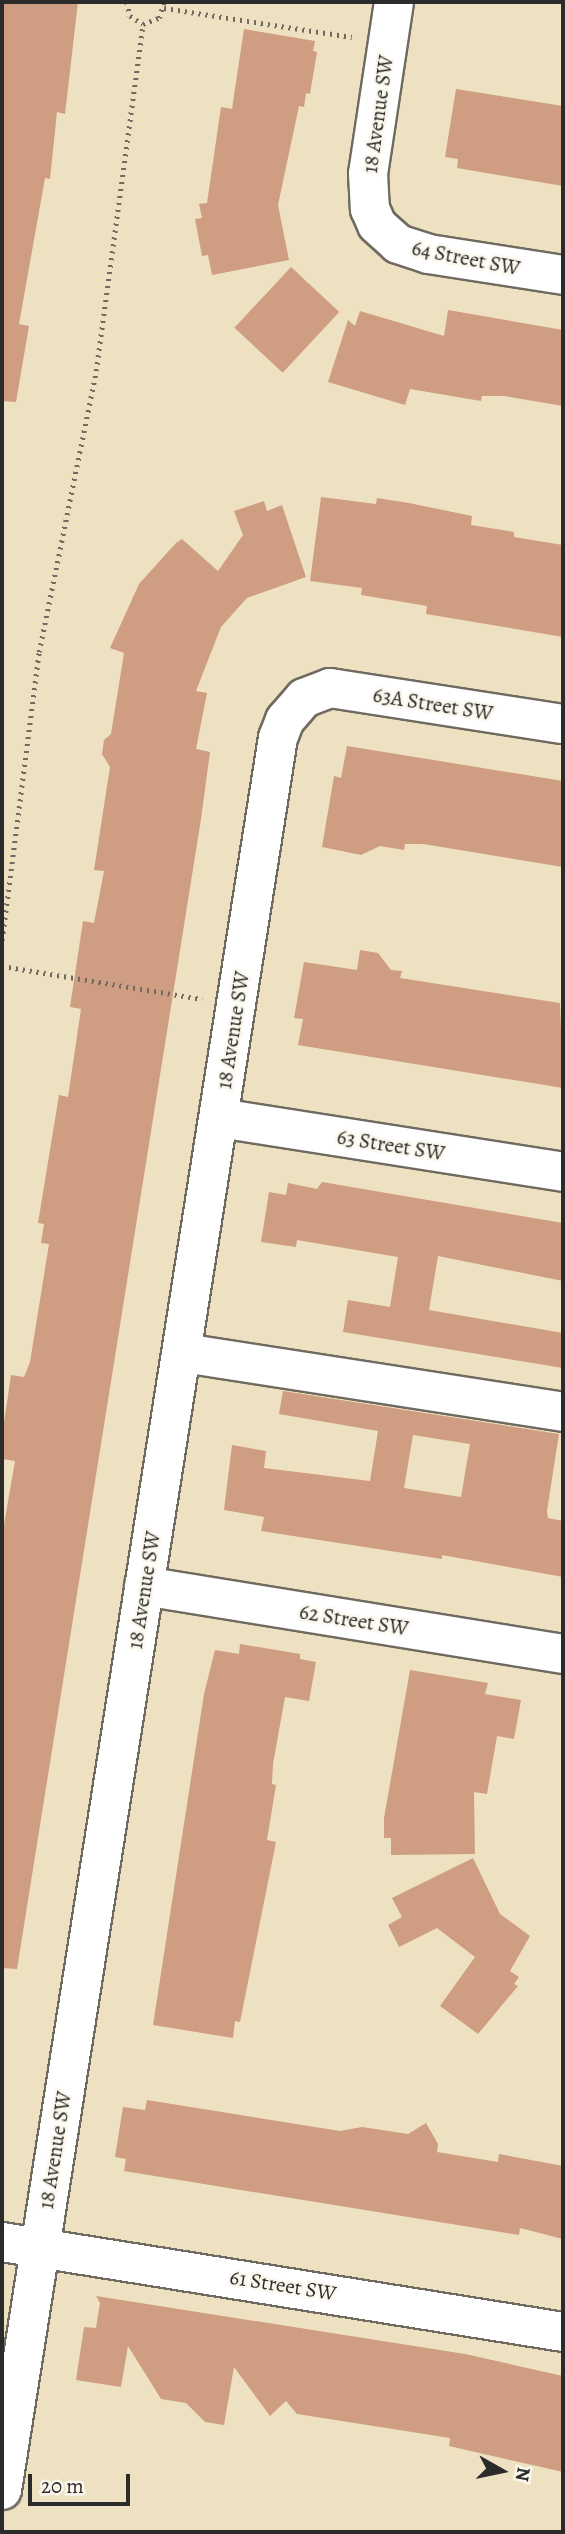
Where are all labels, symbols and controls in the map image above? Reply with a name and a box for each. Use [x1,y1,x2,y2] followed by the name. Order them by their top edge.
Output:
[357,53,399,175] street label: 18 Avenue SW
[410,235,522,281] street label: 64 Street SW
[371,682,495,726] street label: 63A Street SW
[211,969,255,1091] street label: 18 Avenue SW
[335,1124,447,1166] street label: 63 Street SW
[122,1529,166,1651] street label: 18 Avenue SW
[298,1599,410,1641] street label: 62 Street SW
[33,2089,77,2211] street label: 18 Avenue SW
[228,2264,338,2306] street label: 61 Street SW
[467,2436,537,2506] north arrow
[32,2460,133,2504] scale bar
[509,2465,537,2483] text: N
[41,2472,84,2500] text: 20 m

